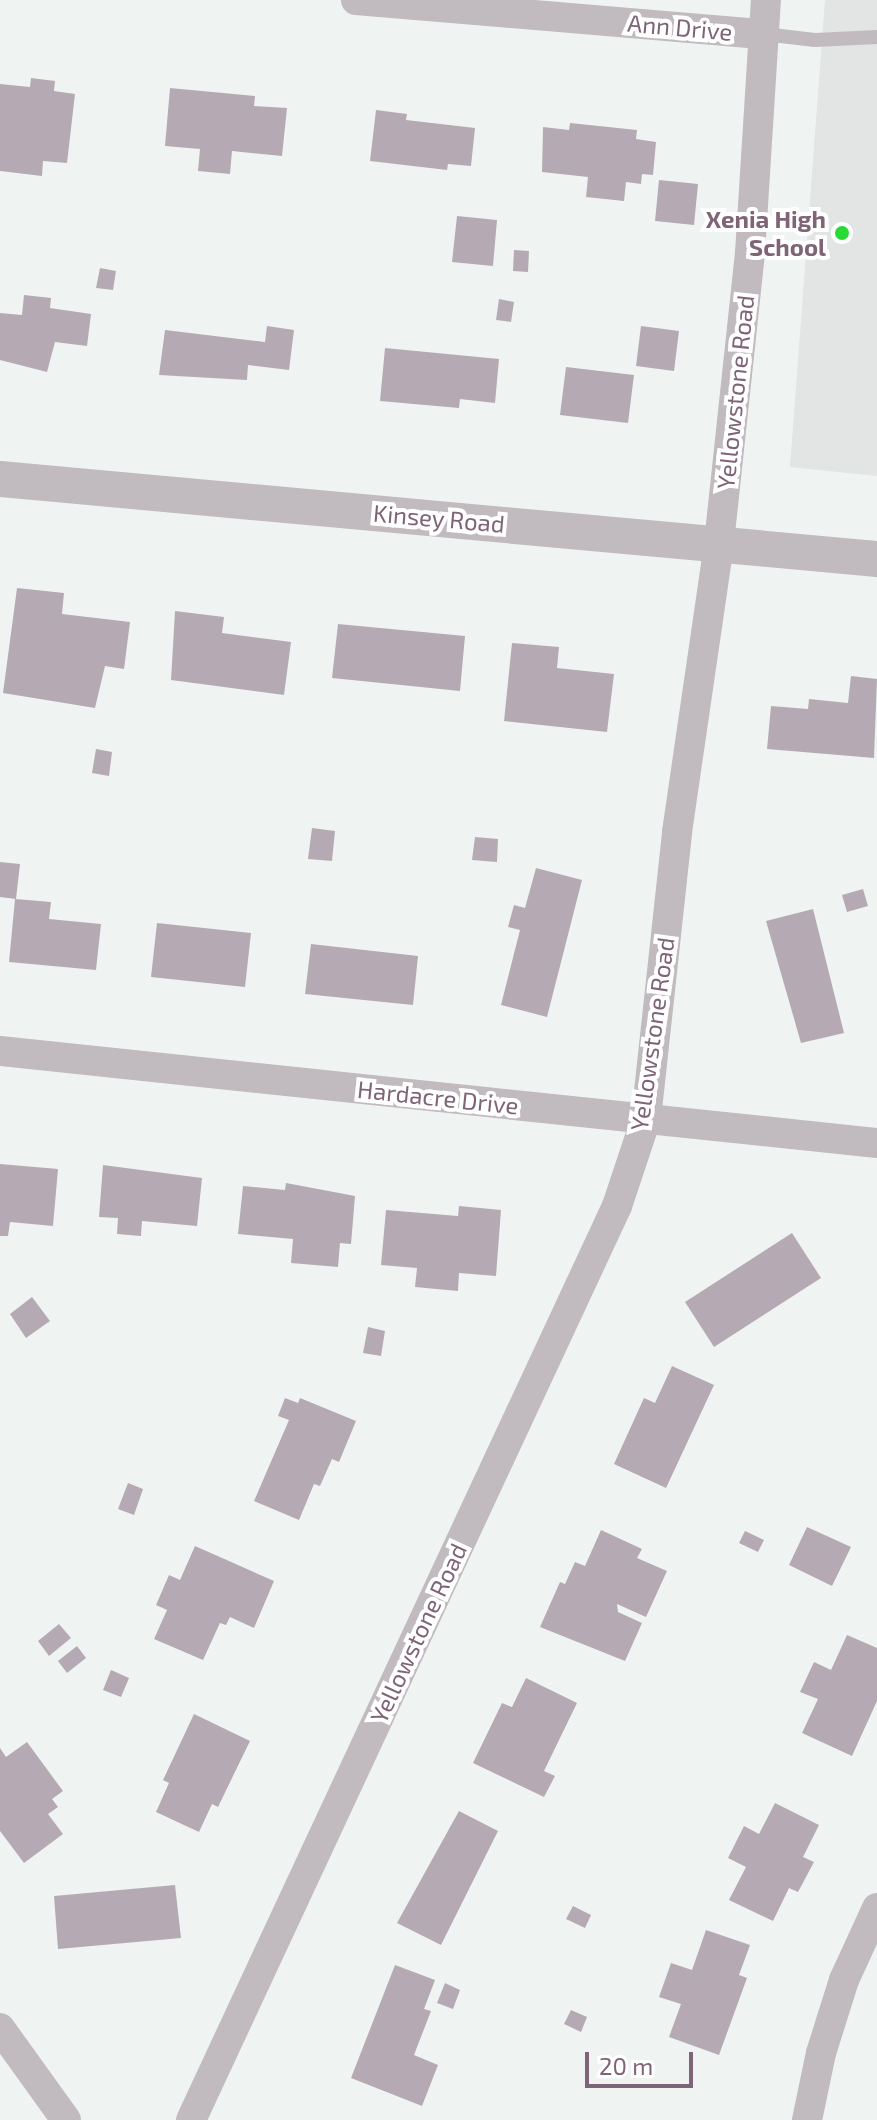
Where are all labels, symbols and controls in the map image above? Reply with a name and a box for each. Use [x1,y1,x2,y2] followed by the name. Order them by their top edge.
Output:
[626,8,734,46] street label: Ann Drive
[706,205,826,261] place label: Xenia High School
[833,224,851,242] marker: Xenia High School
[710,294,760,490] street label: Yellowstone Road
[372,498,506,538] street label: Kinsey Road
[624,935,680,1133] street label: Yellowstone Road
[356,1074,520,1120] street label: Hardacre Drive
[364,1539,472,1727] street label: Yellowstone Road
[589,2036,697,2086] scale bar
[599,2051,653,2080] text: 20 m

